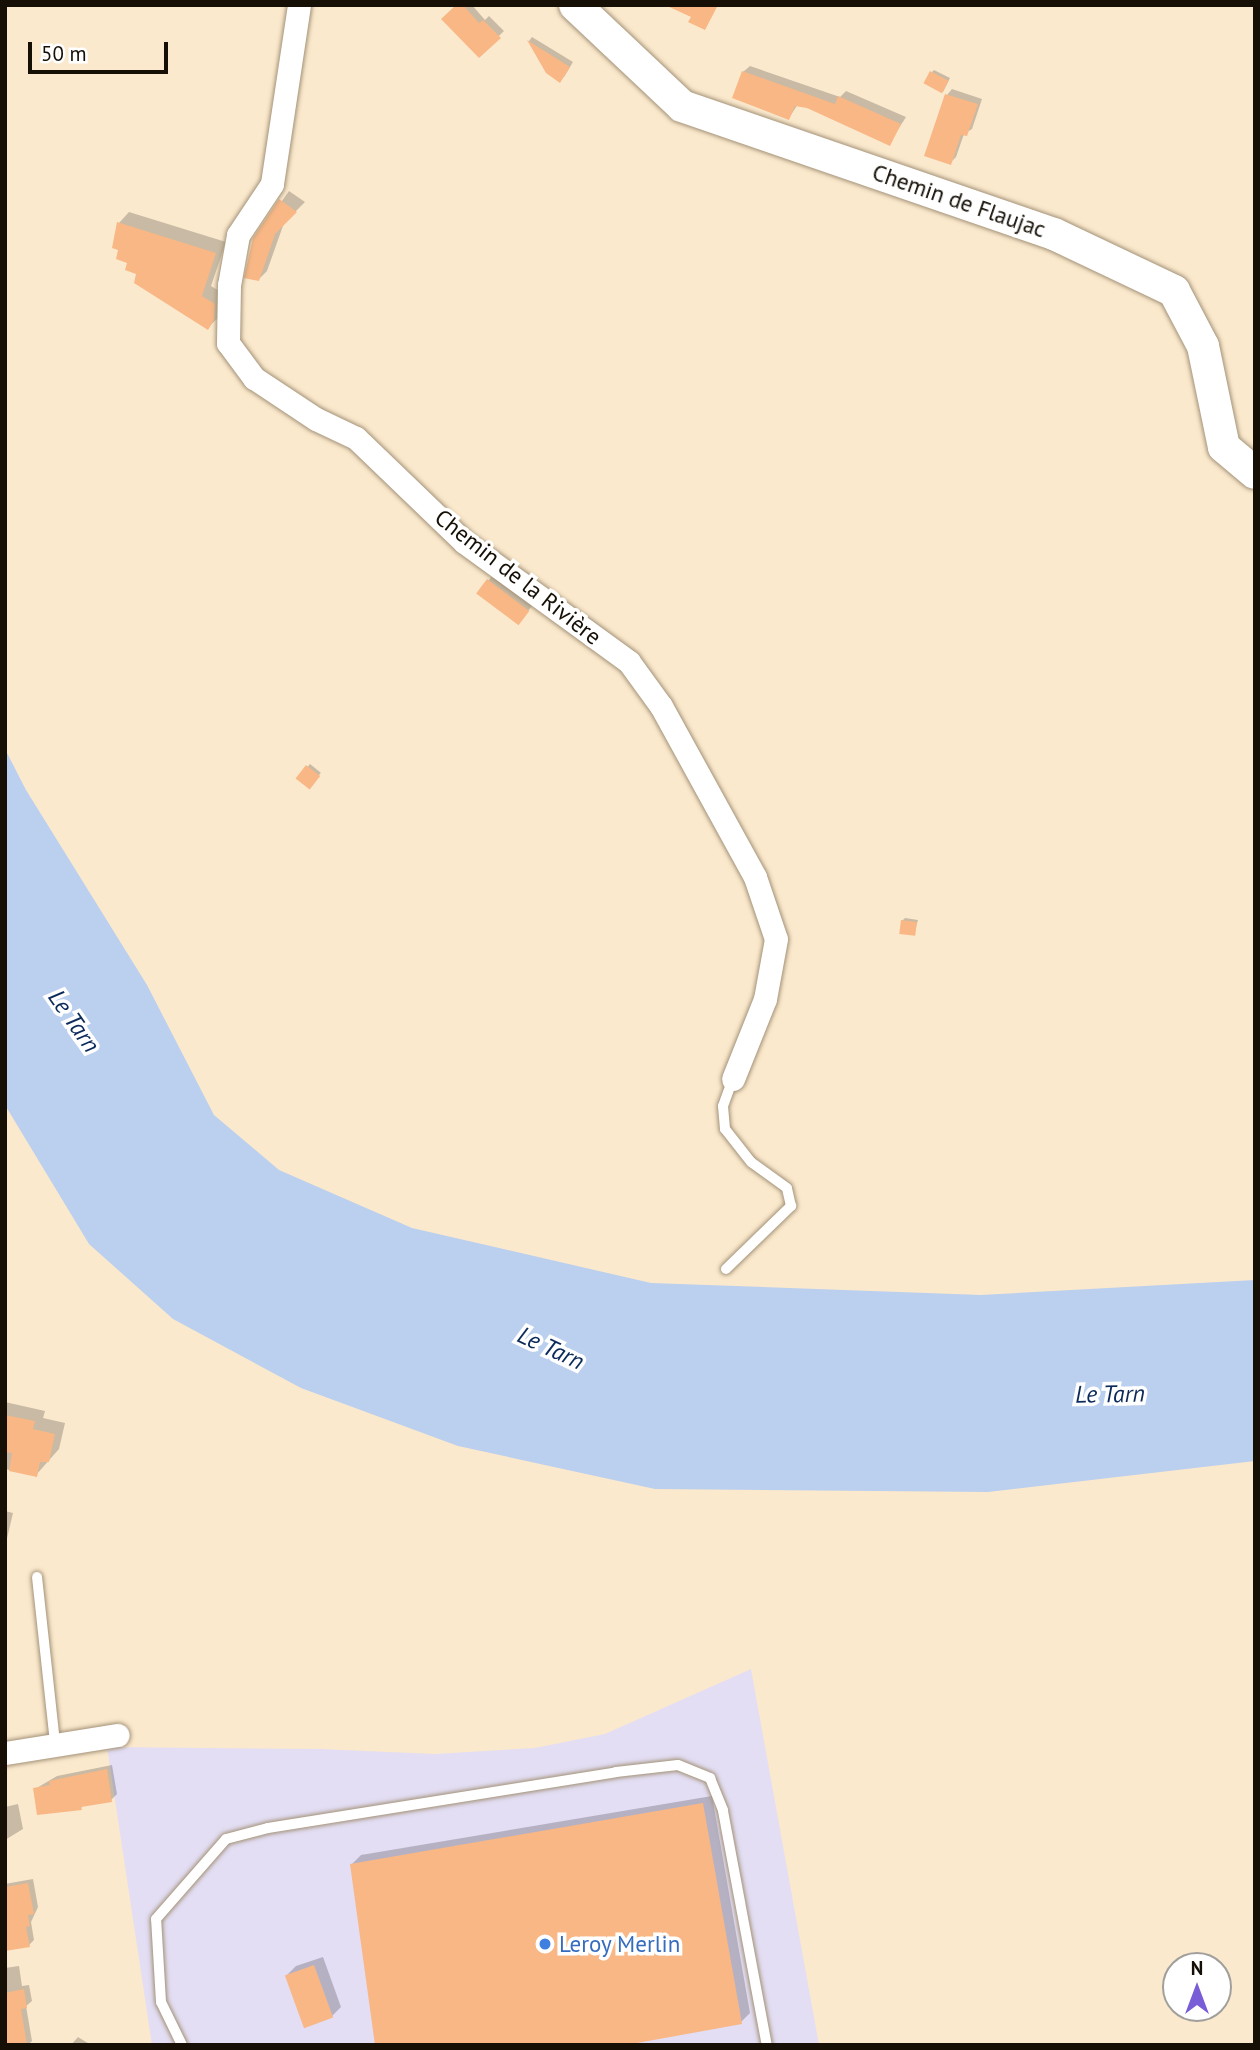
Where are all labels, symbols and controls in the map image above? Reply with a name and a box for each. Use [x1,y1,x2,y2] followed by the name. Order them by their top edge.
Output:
[32,28,172,72] scale bar
[41,40,87,67] text: 50 m
[869,158,1049,244] street label: Chemin de Flaujac
[429,503,607,651] street label: Chemin de la Rivière
[42,984,106,1058] water label: Le Tarn
[513,1320,589,1376] water label: Le Tarn
[1074,1379,1146,1409] water label: Le Tarn
[559,1930,681,1958] place label: Leroy Merlin
[537,1936,553,1952] marker: Leroy Merlin
[1162,1952,1232,2022] north arrow
[1191,1956,1203,1980] text: N

